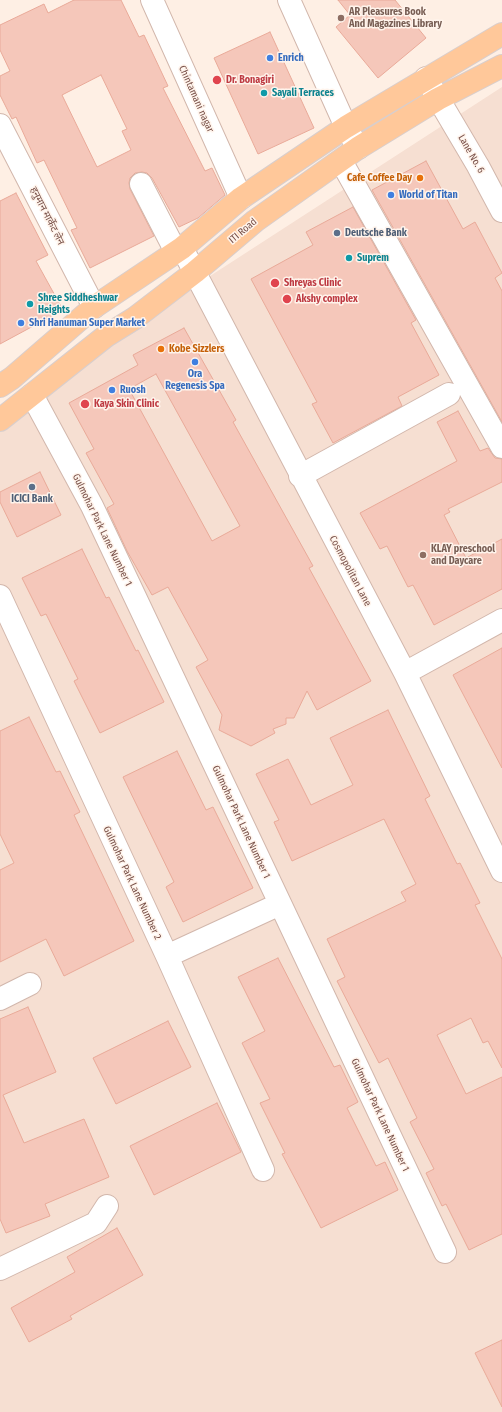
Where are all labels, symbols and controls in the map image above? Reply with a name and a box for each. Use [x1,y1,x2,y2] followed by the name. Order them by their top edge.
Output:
[349,6,442,30] place label: AR Pleasures Book And Magazines Library
[336,13,346,23] marker: AR Pleasures Book And Magazines Library
[278,52,304,64] place label: Enrich
[265,53,275,63] marker: Enrich
[176,64,216,134] street label: Chintamani nagar
[211,74,223,86] marker: Dr. Bonagiri
[226,74,274,86] place label: Dr. Bonagiri
[272,87,334,99] place label: Sayali Terraces
[259,88,269,98] marker: Sayali Terraces
[455,133,487,175] street label: Lane No. 6
[347,172,412,184] place label: Cafe Coffee Day
[415,173,425,183] marker: Cafe Coffee Day
[27,185,67,247] street label: हनुमान मार्केट लेन
[399,189,458,201] place label: World of Titan
[386,190,396,200] marker: World of Titan
[227,216,259,246] street label: ITI Road
[345,227,407,239] place label: Deutsche Bank
[332,228,342,238] marker: Deutsche Bank
[357,252,389,264] place label: Suprem
[344,253,354,263] marker: Suprem
[269,277,281,289] marker: Shreyas Clinic
[284,277,341,289] place label: Shreyas Clinic
[38,292,118,316] place label: Shree Siddheshwar Heights
[281,293,293,305] marker: Akshy complex
[296,293,358,305] place label: Akshy complex
[25,299,35,309] marker: Shree Siddheshwar Heights
[29,317,145,329] place label: Shri Hanuman Super Market
[16,318,26,328] marker: Shri Hanuman Super Market
[169,343,224,355] place label: Kobe Sizzlers
[156,344,166,354] marker: Kobe Sizzlers
[190,357,200,367] marker: Ora Regenesis Spa
[165,368,225,392] place label: Ora Regenesis Spa
[120,384,146,396] place label: Ruosh
[107,385,117,395] marker: Ruosh
[79,398,91,410] marker: Kaya Skin Clinic
[94,398,159,410] place label: Kaya Skin Clinic
[70,472,134,588] street label: Gulmohar Park Lane Number 1
[27,482,37,492] marker: ICICI Bank
[11,493,53,505] place label: ICICI Bank
[326,534,374,608] street label: Cosmopolitan Lane
[431,543,495,566] place label: KLAY preschool and Daycare
[418,550,428,560] marker: KLAY preschool and Daycare
[209,764,273,880] street label: Gulmohar Park Lane Number 1
[100,824,164,942] street label: Gulmohar Park Lane Number 2
[348,1057,412,1173] street label: Gulmohar Park Lane Number 1

